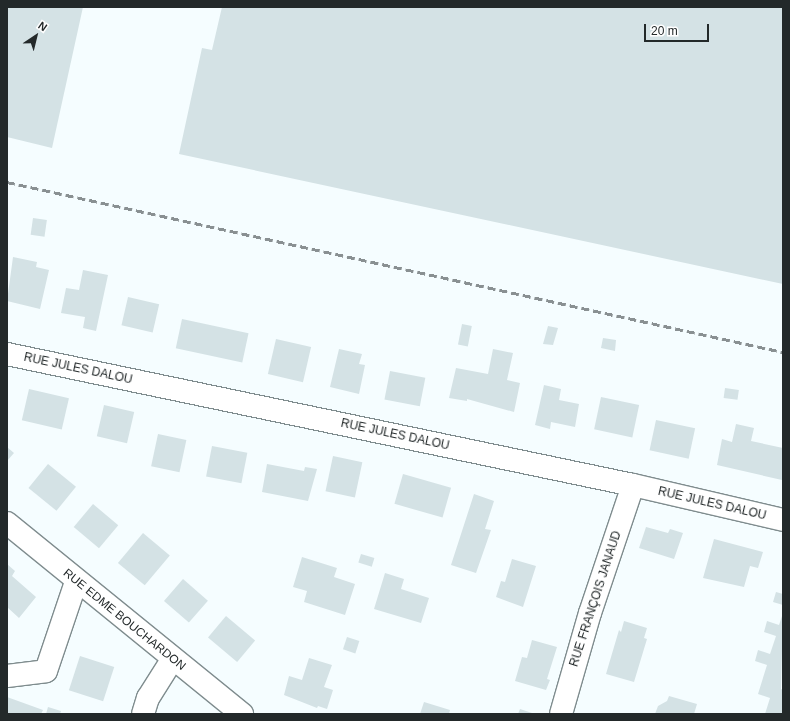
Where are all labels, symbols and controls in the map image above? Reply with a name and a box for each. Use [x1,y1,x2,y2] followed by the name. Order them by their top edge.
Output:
[16,16,56,56] north arrow
[646,16,711,42] scale bar
[36,19,50,33] text: N
[651,24,678,38] text: 20 m
[22,350,134,388] street label: RUE JULES DALOU
[339,416,451,454] street label: RUE JULES DALOU
[656,485,768,523] street label: RUE JULES DALOU
[567,529,625,669] street label: RUE FRANÇOIS JANAUD
[60,566,188,674] street label: RUE EDME BOUCHARDON

